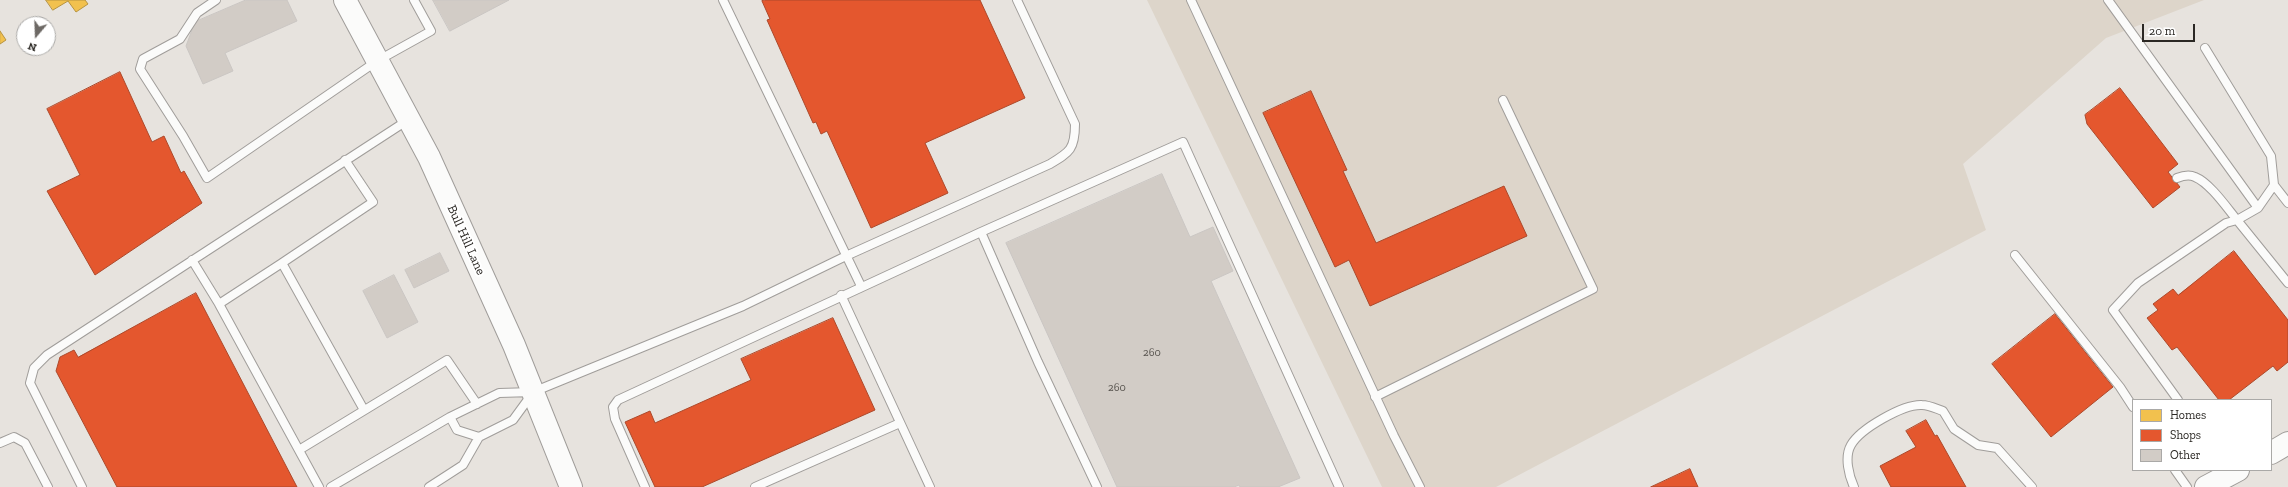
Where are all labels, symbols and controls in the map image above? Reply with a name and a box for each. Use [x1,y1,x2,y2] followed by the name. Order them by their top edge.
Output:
[16,16,56,56] north arrow
[2144,16,2197,42] scale bar
[2149,24,2175,38] text: 20 m
[26,39,38,54] text: N
[444,202,488,278] street label: Bull Hill Lane
[1143,346,1161,360] house number: 260
[1108,381,1126,395] house number: 260
[2132,399,2272,471] legend
[2170,408,2206,422] text: Homes
[2170,428,2201,442] text: Shops
[2170,448,2201,462] text: Other

